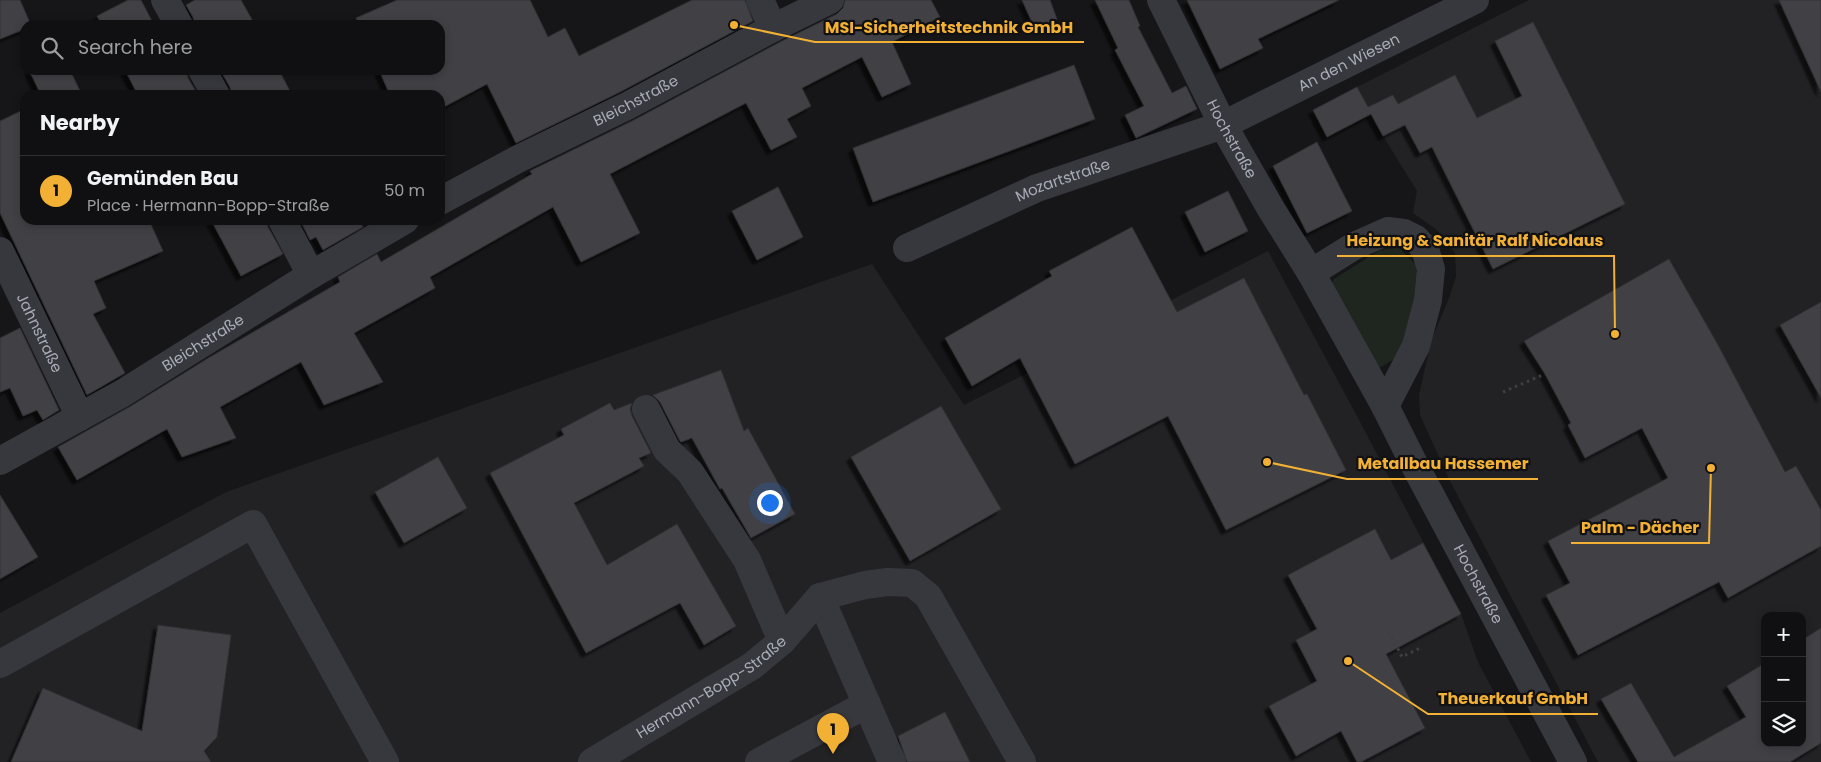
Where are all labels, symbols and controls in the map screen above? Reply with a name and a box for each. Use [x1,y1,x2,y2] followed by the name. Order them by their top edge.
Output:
[815,11,1084,42] callout: MSI-Sicherheitstechnik GmbH
[825,16,1073,39] text: MSI-Sicherheitstechnik GmbH
[20,20,445,75] search box
[1294,28,1403,96] street label: An den Wiesen
[38,34,66,62] icon: search
[78,34,192,61] text: Search here
[589,70,682,131] street label: Bleichstraße
[1202,96,1262,182] street label: Hochstraße
[40,108,120,137] text: Nearby
[1012,153,1113,207] street label: Mozartstraße
[87,165,239,192] text: Gemünden Bau
[53,179,59,202] text: 1
[384,179,425,202] text: 50 m
[87,194,329,217] text: Place · Hermann-Bopp-Straße
[1337,225,1614,256] callout: Heizung & Sanitär Ralf Nicolaus
[1346,229,1604,252] text: Heizung & Sanitär Ralf Nicolaus
[12,290,68,376] street label: Jahnstraße
[158,309,248,376] street label: Bleichstraße
[1347,448,1538,479] callout: Metallbau Hassemer
[1357,452,1529,475] text: Metallbau Hassemer
[757,490,783,516] your location
[1571,512,1709,543] callout: Palm - Dächer
[1581,516,1699,539] text: Palm - Dächer
[1449,540,1508,627] street label: Hochstraße
[1761,612,1806,747] map controls
[1761,612,1806,657] button: +
[632,631,791,743] street label: Hermann-Bopp-Straße
[1761,657,1806,702] button: −
[1428,683,1598,714] callout: Theuerkauf GmbH
[1438,687,1588,710] text: Theuerkauf GmbH
[1761,702,1806,747] button: layers
[817,713,849,754] pin: 1

